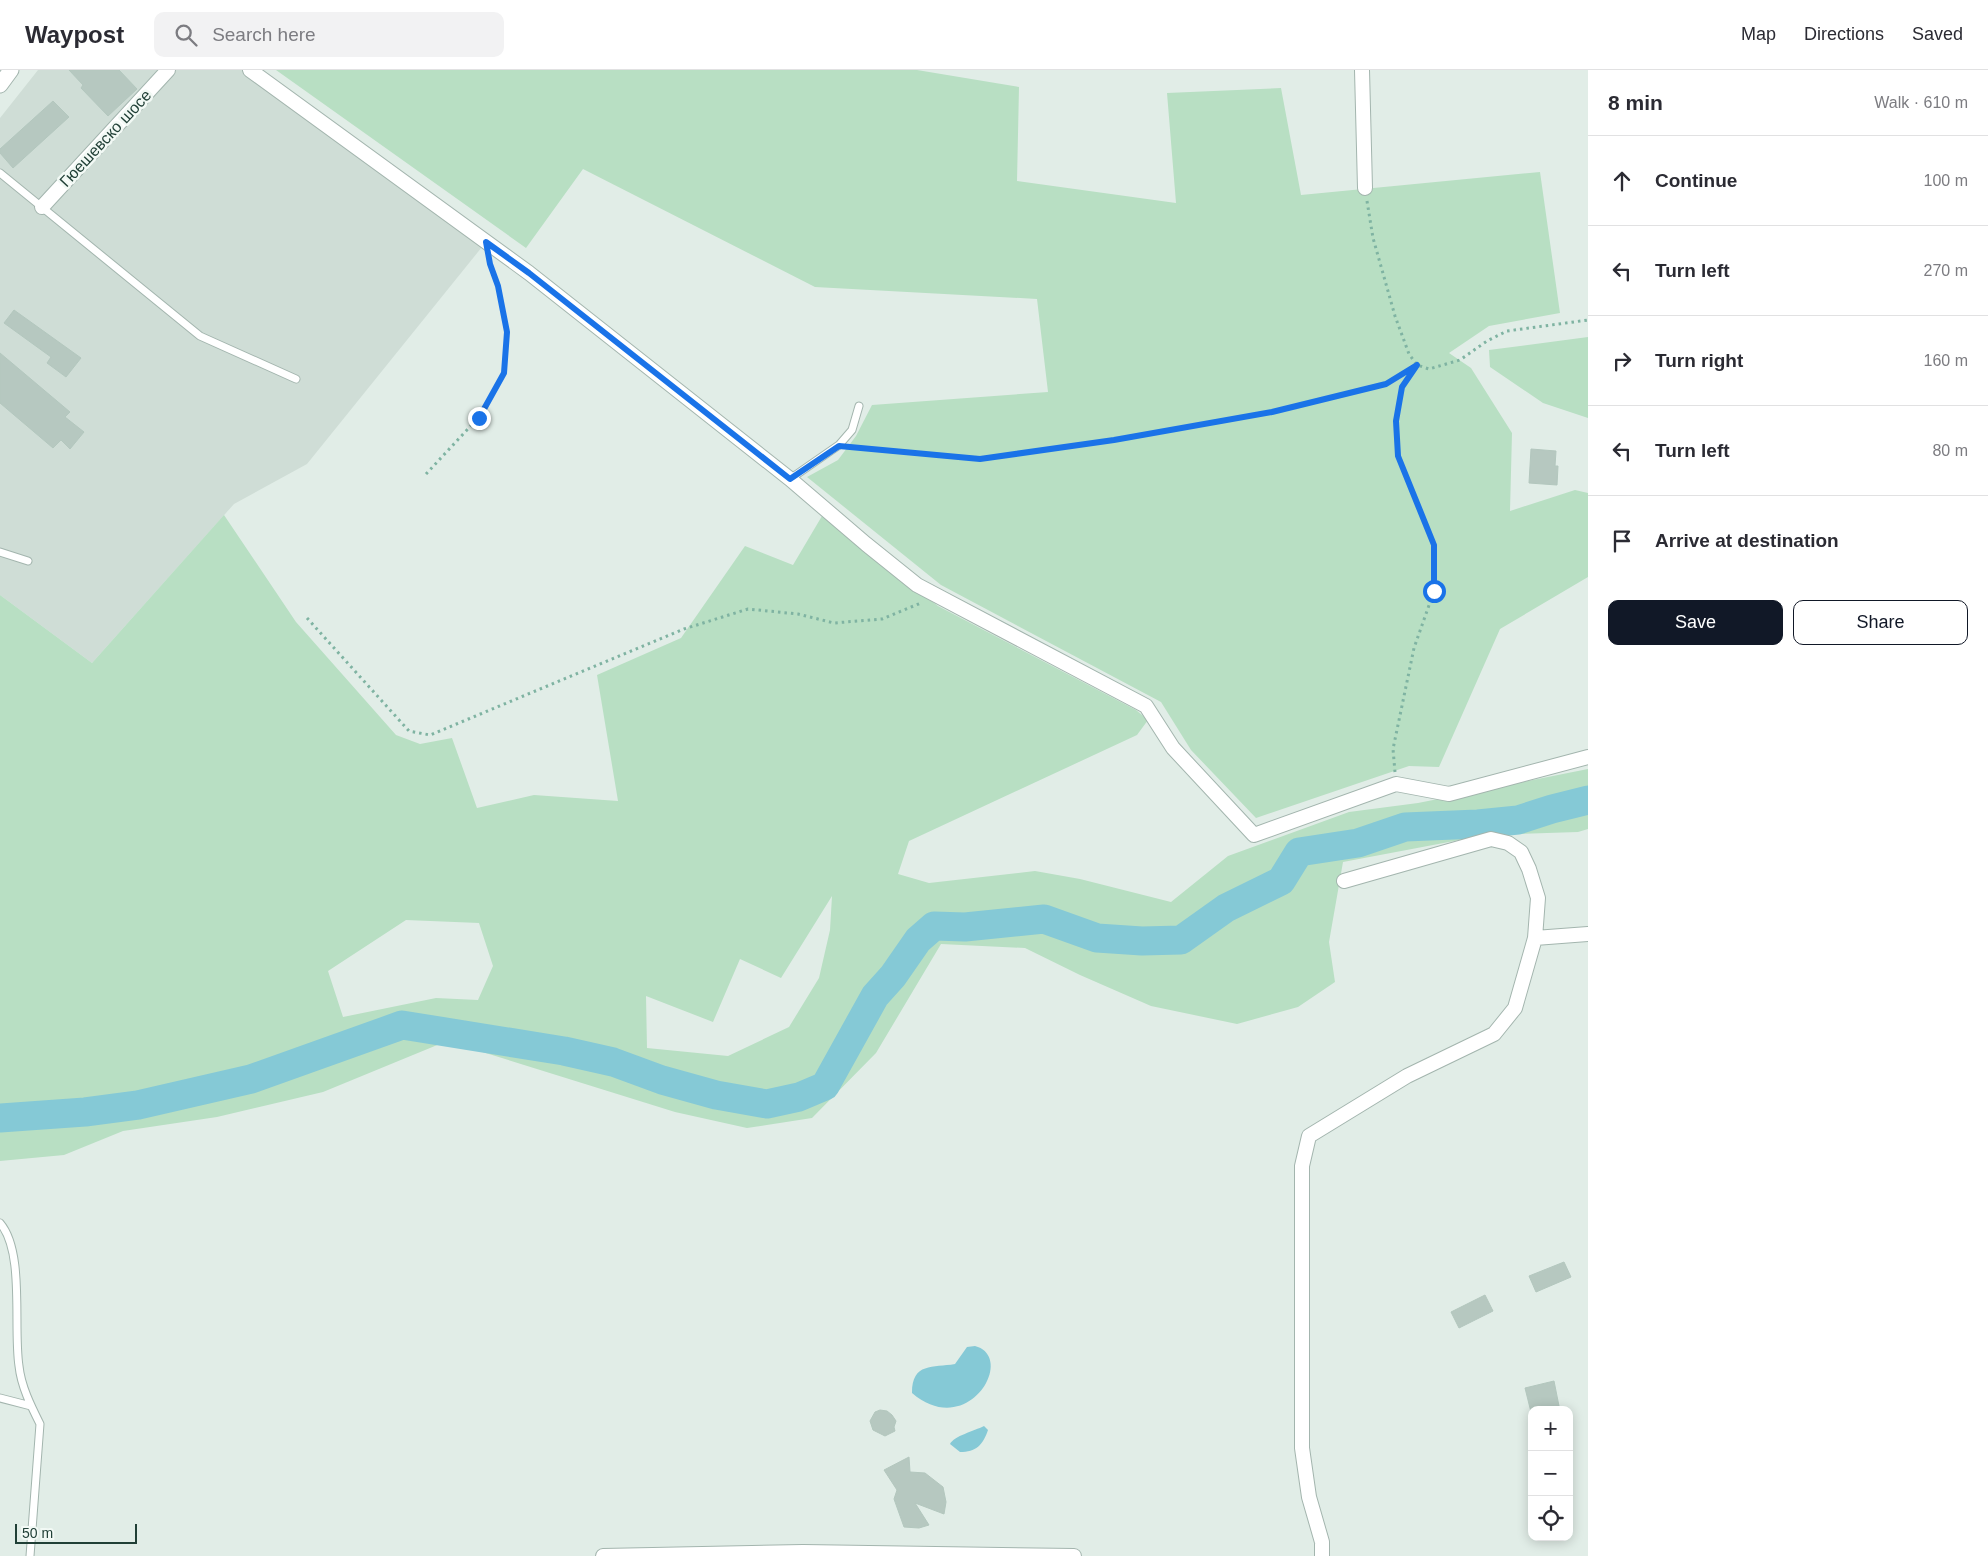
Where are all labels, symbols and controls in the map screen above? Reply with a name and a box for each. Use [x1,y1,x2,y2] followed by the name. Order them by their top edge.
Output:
[154,12,504,57] search box
[25,21,124,48] text: Waypost
[172,21,200,49] icon: search
[212,24,316,45] text: Search here
[1741,24,1776,44] text: Map
[1804,24,1884,44] text: Directions
[1912,24,1963,44] text: Saved
[56,86,155,190] street label: Гюешевско шосе
[1608,91,1663,114] text: 8 min
[1874,94,1968,111] text: Walk · 610 m
[1608,167,1636,195] icon: ahead
[1655,170,1737,191] text: Continue
[1924,172,1968,189] text: 100 m
[1608,257,1636,285] icon: left
[1655,260,1730,281] text: Turn left
[1924,262,1968,279] text: 270 m
[1608,347,1636,375] icon: right
[1655,350,1743,371] text: Turn right
[1924,352,1968,369] text: 160 m
[468,407,491,430] route end
[1608,437,1636,465] icon: left
[1655,440,1730,461] text: Turn left
[1932,442,1968,459] text: 80 m
[1608,527,1636,555] icon: arrive
[1655,530,1839,551] text: Arrive at destination
[1423,580,1446,603] route start
[1608,600,1783,645] button: Save
[1793,600,1968,645] button: Share
[1528,1406,1573,1541] map controls
[1528,1406,1573,1451] button: +
[1528,1451,1573,1496] button: −
[1528,1496,1573,1541] button: locate
[15,1521,138,1544] scale bar
[22,1525,53,1541] text: 50 m

